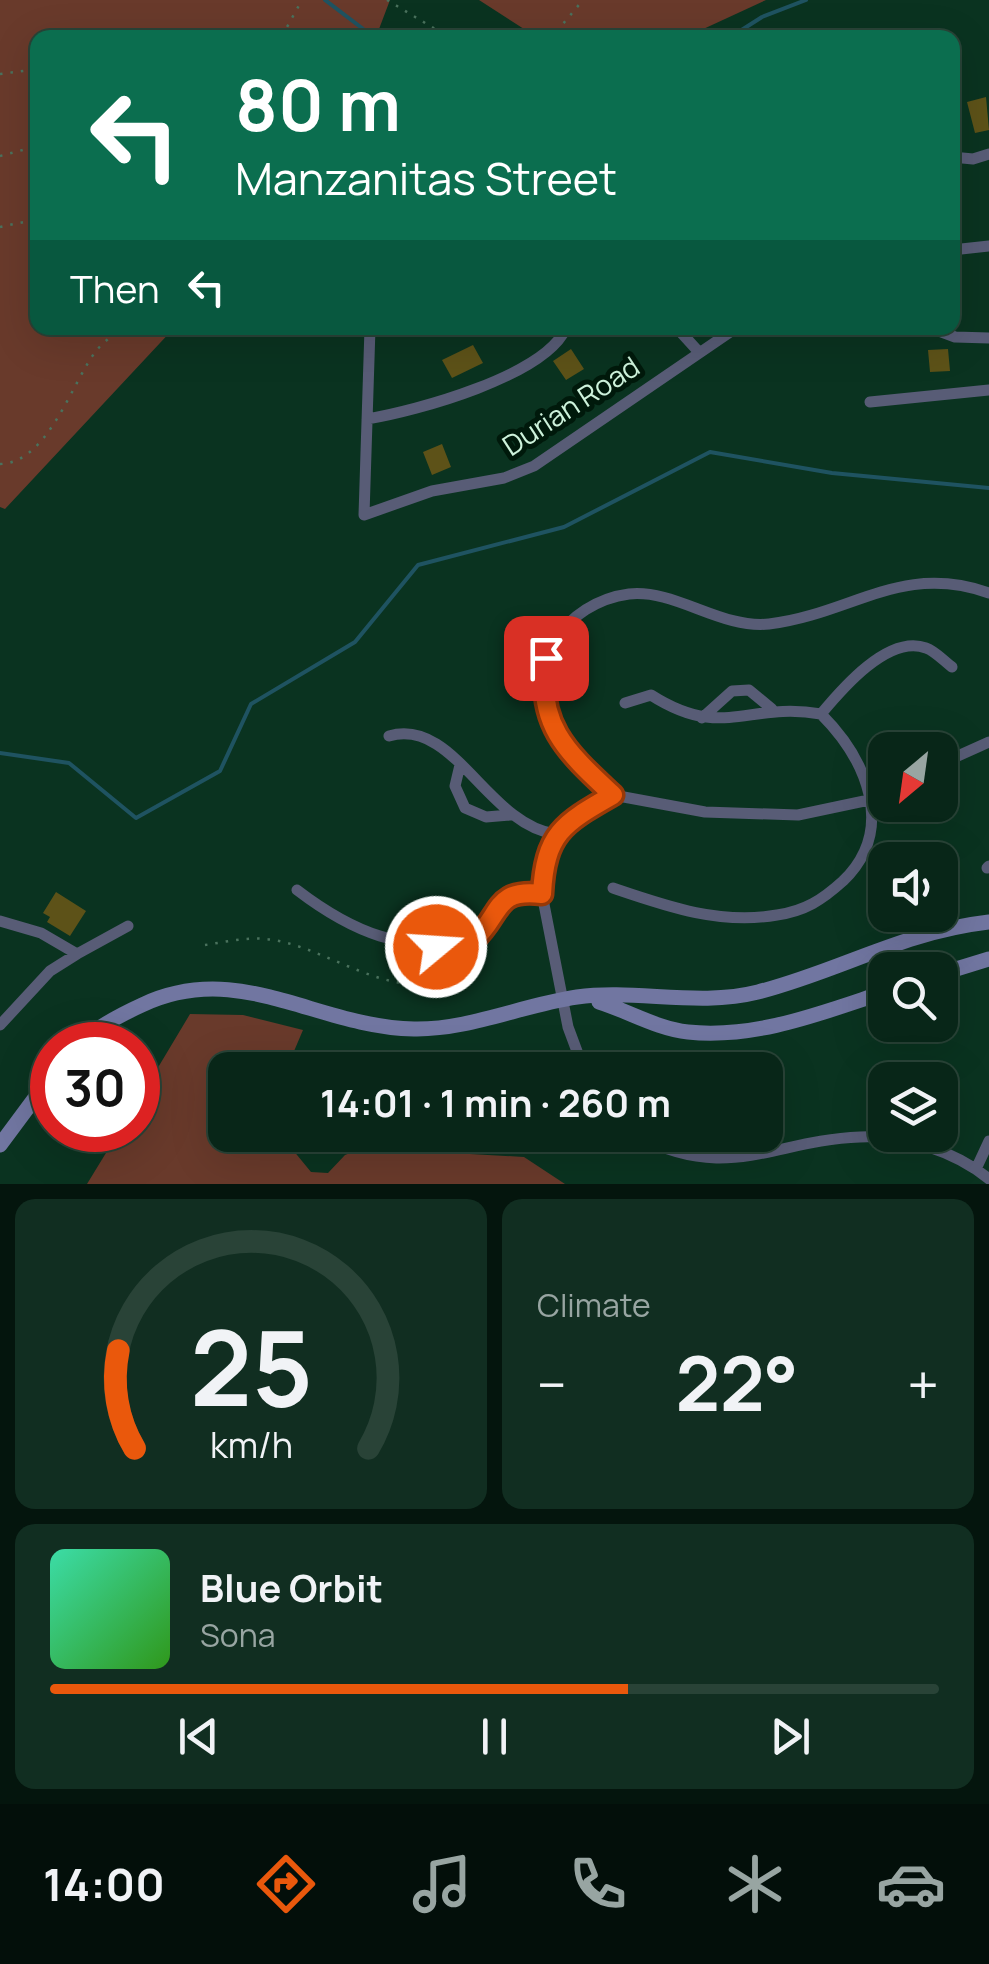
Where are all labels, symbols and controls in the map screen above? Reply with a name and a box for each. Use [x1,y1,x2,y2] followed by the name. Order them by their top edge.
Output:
[235,56,401,152] text: 80 m
[70,70,200,200] icon: left
[235,147,617,209] text: Manzanitas Street
[179,260,234,315] icon: left
[70,262,159,314] text: Then
[495,347,646,464] street label: Durian Road
[504,616,589,701] pin
[519,631,574,686] icon: arrive
[868,732,958,822] north arrow
[868,732,958,1152] map controls
[868,842,958,932] button: sound
[384,895,488,999] position arrow
[868,952,958,1042] button: search
[30,1022,160,1152] speed limit sign: 30
[868,1062,958,1152] button: layers
[320,1076,671,1128] text: 14:01 · 1 min · 260 m
[537,1283,651,1327] text: Climate
[190,1295,312,1437] text: 25
[675,1331,799,1434] text: 22°
[537,1346,567,1422] text: −
[907,1346,939,1422] text: +
[209,1420,293,1469] text: km/h
[200,1561,383,1613] text: Blue Orbit
[200,1613,275,1657] text: Sona
[171,1709,226,1764] icon: previous
[467,1709,522,1764] icon: pause
[763,1709,818,1764] icon: next
[251,1849,321,1919] icon: directions
[407,1849,477,1919] icon: music
[563,1849,633,1919] icon: phone
[720,1849,790,1919] icon: climate
[876,1849,946,1919] icon: car
[43,1853,165,1915] text: 14:00

